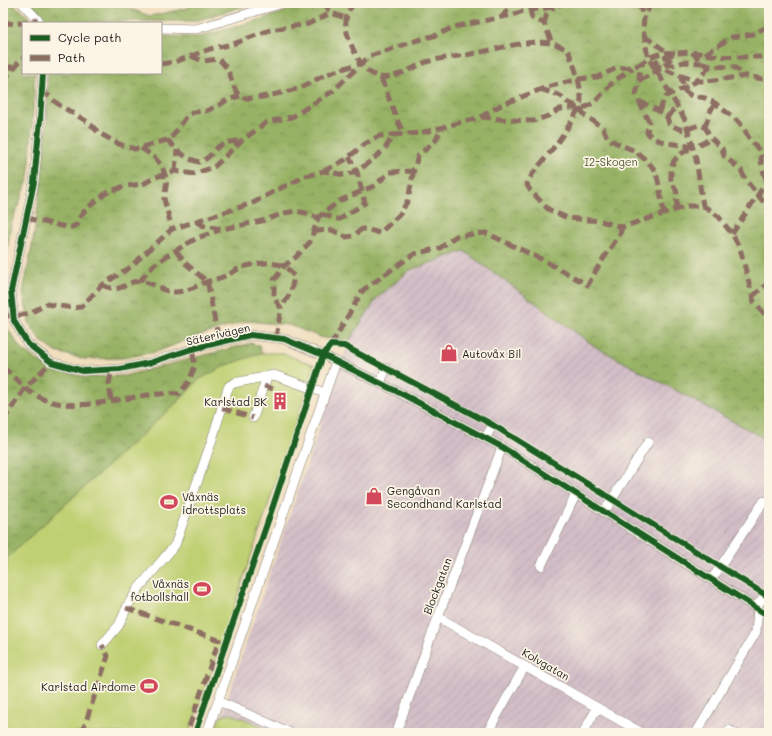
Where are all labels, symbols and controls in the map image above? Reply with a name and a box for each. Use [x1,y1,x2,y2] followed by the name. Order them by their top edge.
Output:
[22,22,162,74] legend
[58,29,121,45] text: Cycle path
[58,49,85,65] text: Path
[584,154,638,169] park label: I2-Skogen
[185,319,251,349] street label: Säterivägen
[439,343,459,363] shop icon: Autovåx Bil
[462,346,521,361] place label: Autovåx Bil
[270,391,290,411] building icon: Karlstad BK
[204,394,267,409] place label: Karlstad BK
[387,483,502,511] place label: Gengåvan Secondhand Karlstad
[364,486,384,506] shop icon: Gengåvan Secondhand Karlstad
[182,489,246,517] place label: Våxnäs idrottsplats
[159,492,179,512] sports icon: Våxnäs idrottsplats
[419,556,455,616] street label: Blockgatan
[130,576,189,604] place label: Våxnäs fotbollshall
[192,579,212,599] sports icon: Våxnäs fotbollshall
[519,644,573,684] street label: Kolvgatan
[139,676,159,696] sports icon: Karlstad Airdome
[41,679,136,694] place label: Karlstad Airdome

